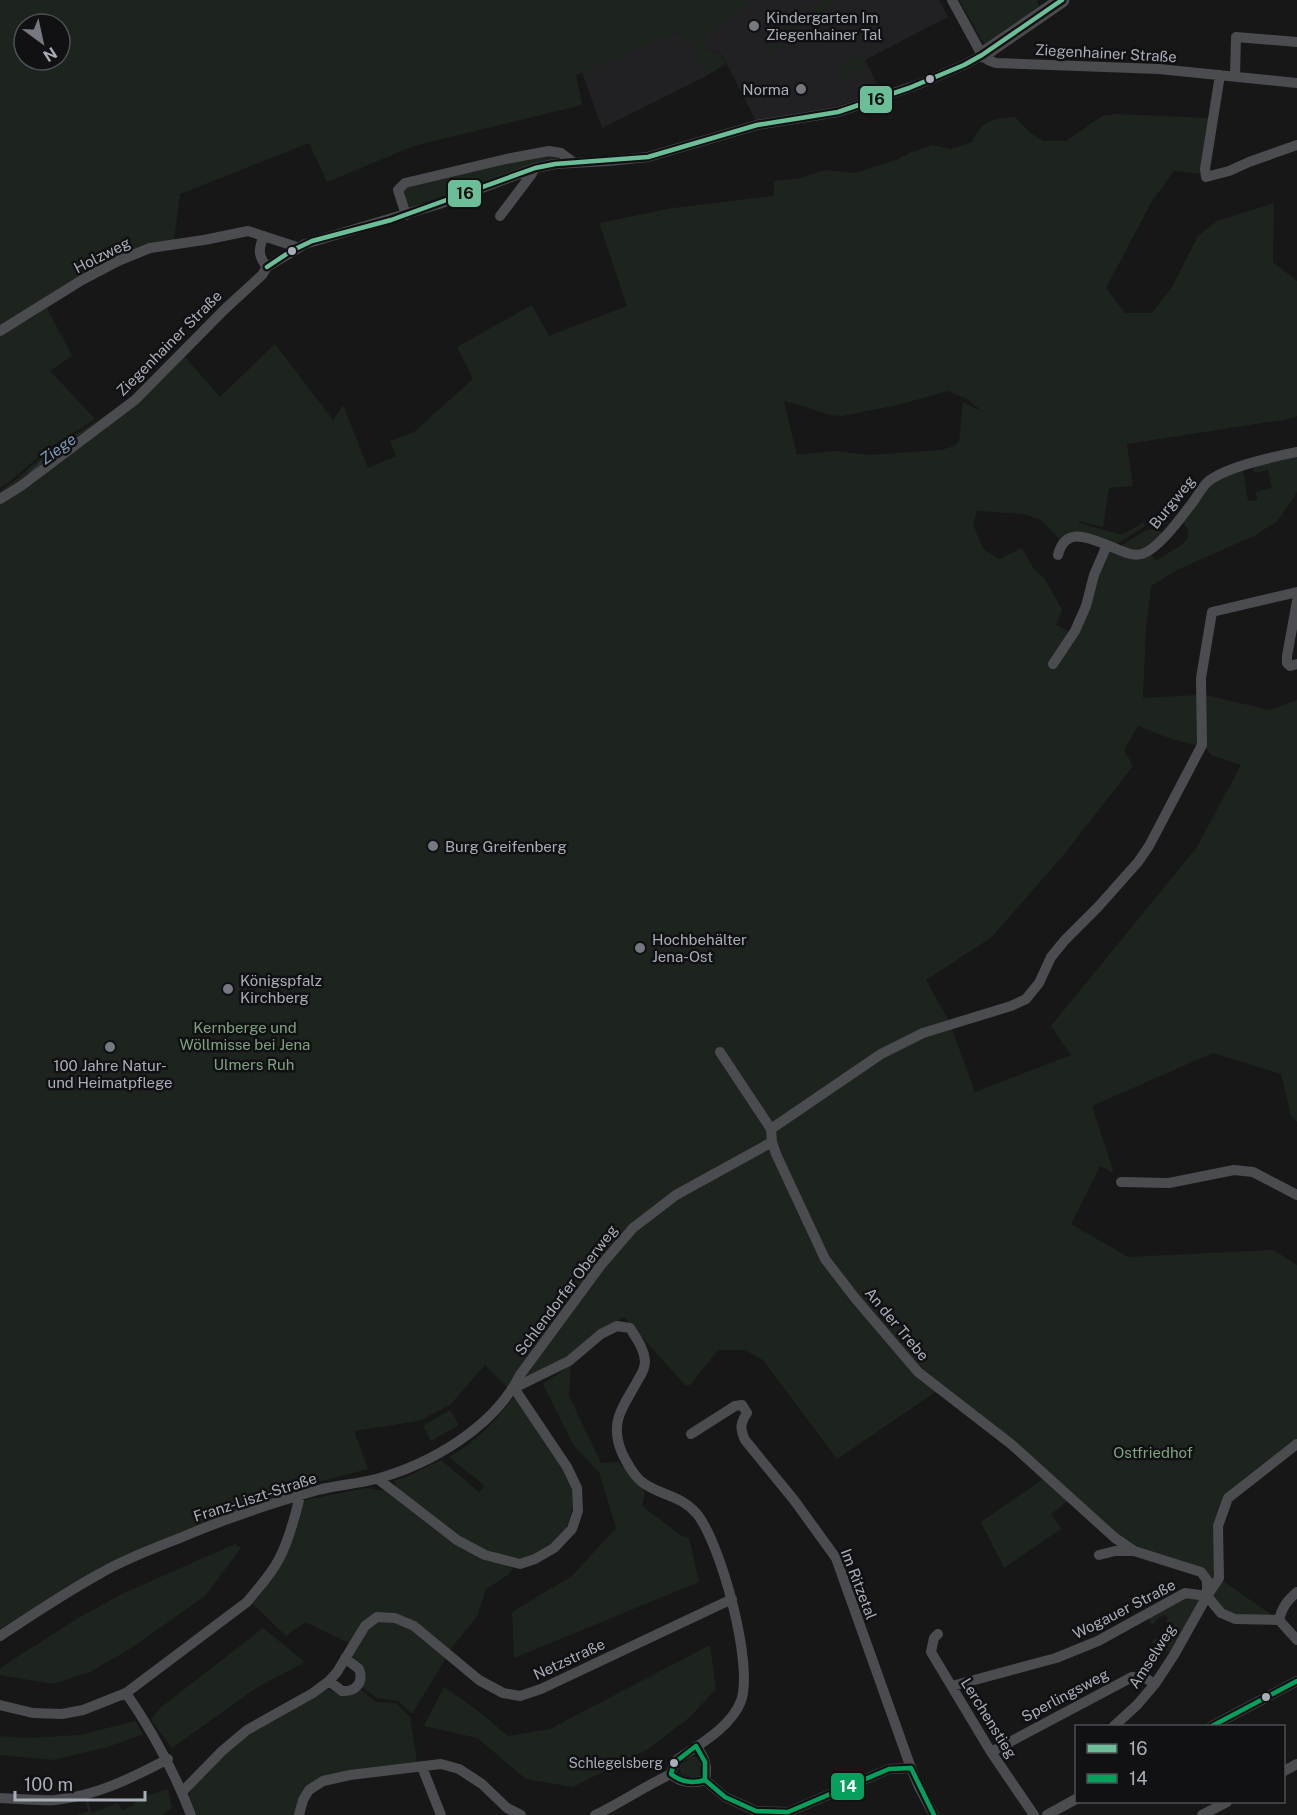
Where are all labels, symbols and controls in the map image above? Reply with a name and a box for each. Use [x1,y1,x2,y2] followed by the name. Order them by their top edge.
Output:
[766,9,882,43] place label: Kindergarten Im Ziegenhainer Tal
[12,12,72,72] north arrow
[747,19,761,33] marker: Kindergarten Im Ziegenhainer Tal
[1035,41,1177,65] street label: Ziegenhainer Straße
[39,43,60,66] text: N
[924,73,936,85] unlabelled marker
[742,81,789,98] place label: Norma
[794,82,808,96] marker: Norma
[859,85,893,114] line badge: 16
[867,90,885,109] text: 16
[447,179,482,208] line badge: 16
[456,184,474,203] text: 16
[71,234,133,276] street label: Holzweg
[286,245,298,257] unlabelled marker
[113,287,225,399] street label: Ziegenhainer Straße
[36,429,80,468] water label: Ziege
[1146,472,1198,532] street label: Burgweg
[445,838,567,855] place label: Burg Greifenberg
[426,839,440,853] marker: Burg Greifenberg
[652,931,747,965] place label: Hochbehälter Jena-Ost
[633,941,647,955] marker: Hochbehälter Jena-Ost
[240,972,322,1006] place label: Königspfalz Kirchberg
[221,982,235,996] marker: Königspfalz Kirchberg
[180,1019,310,1053] park label: Kernberge und Wöllmisse bei Jena
[103,1040,117,1054] marker: 100 Jahre Natur- und Heimatpflege
[214,1056,294,1073] park label: Ulmers Ruh
[47,1057,173,1091] place label: 100 Jahre Natur- und Heimatpflege
[511,1221,621,1359] street label: Schlendorfer Oberweg
[862,1284,932,1364] street label: An der Trebe
[1113,1444,1193,1461] park label: Ostfriedhof
[191,1469,319,1525] street label: Franz-Liszt-Straße
[838,1546,880,1622] street label: Im Ritzetal
[1070,1576,1178,1642] street label: Wogauer Straße
[1125,1621,1179,1691] street label: Amselweg
[531,1635,607,1683] street label: Netzstraße
[1019,1665,1111,1725] street label: Sperlingsweg
[958,1675,1020,1761] street label: Lerchenstieg
[1260,1691,1272,1703] unlabelled marker
[1075,1725,1285,1803] legend
[1129,1738,1148,1759] text: 16
[568,1755,663,1771] place label: Schlegelsberg
[668,1757,680,1769] marker: Schlegelsberg
[15,1764,146,1802] scale bar
[1129,1768,1148,1789] text: 14
[830,1772,865,1801] line badge: 14
[24,1774,73,1795] text: 100 m
[839,1777,857,1796] text: 14

